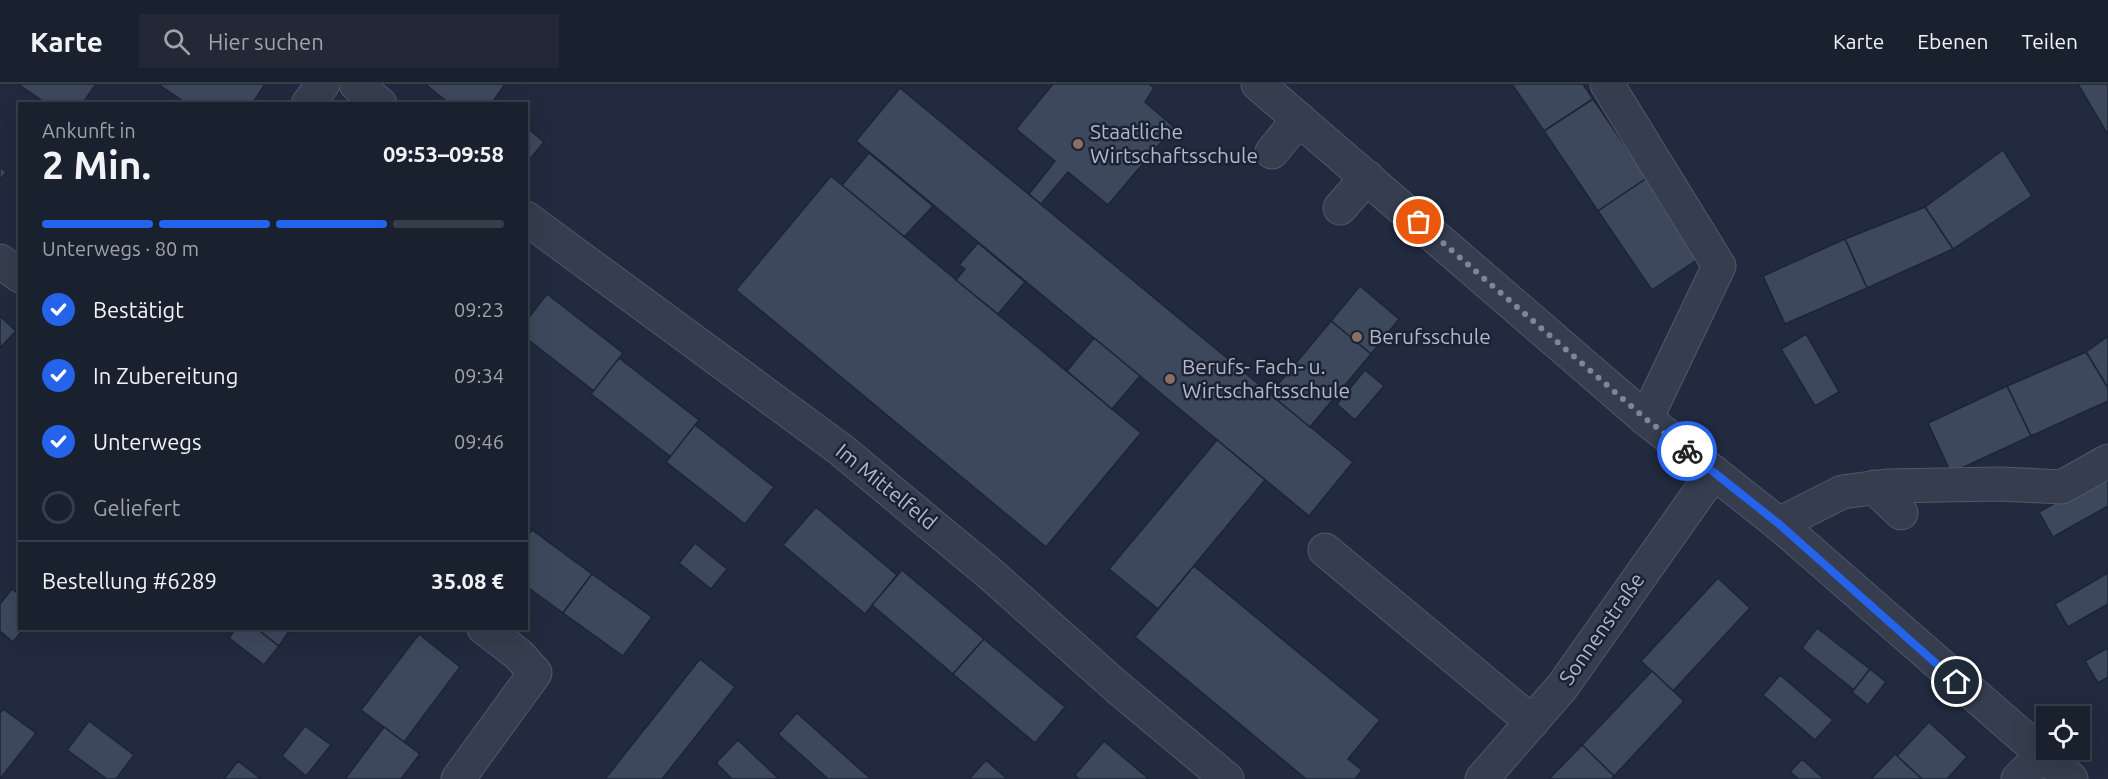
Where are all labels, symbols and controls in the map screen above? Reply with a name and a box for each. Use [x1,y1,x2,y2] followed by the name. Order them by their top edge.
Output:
[139,14,559,68] search box
[160,25,193,58] icon: search
[30,26,103,57] text: Karte
[208,29,324,54] text: Hier suchen
[1833,29,1884,53] text: Karte
[1917,29,1989,53] text: Ebenen
[2022,29,2078,53] text: Teilen
[42,119,136,142] text: Ankunft in
[1090,119,1258,167] place label: Staatliche Wirtschaftsschule
[1071,137,1085,151] marker: Staatliche Wirtschaftsschule
[383,141,504,166] text: 09:53–09:58
[42,143,151,186] text: 2 Min.
[1393,196,1444,247] pin
[1402,205,1435,238] icon: bag
[42,237,199,260] text: Unterwegs · 80 m
[42,293,75,326] icon: check
[93,297,184,322] text: Bestätigt
[454,298,504,321] text: 09:23
[1369,324,1491,348] place label: Berufsschule
[1350,330,1364,344] marker: Berufsschule
[1182,354,1350,402] place label: Berufs- Fach- u. Wirtschaftsschule
[42,359,75,392] icon: check
[93,363,238,388] text: In Zubereitung
[454,364,504,387] text: 09:34
[1163,372,1177,386] marker: Berufs- Fach- u. Wirtschaftsschule
[1657,421,1717,481] courier
[42,425,75,458] icon: check
[93,429,202,454] text: Unterwegs
[454,430,504,453] text: 09:46
[1671,435,1704,468] icon: bike
[831,438,942,534] street label: Im Mittelfeld
[93,495,180,520] text: Geliefert
[42,568,217,593] text: Bestellung #6289
[431,568,504,593] text: 35.08 €
[1554,568,1649,689] street label: Sonnenstraße
[1931,656,1982,707] pin
[1940,665,1973,698] icon: home
[2036,706,2090,760] map controls
[2036,706,2090,760] button: locate

